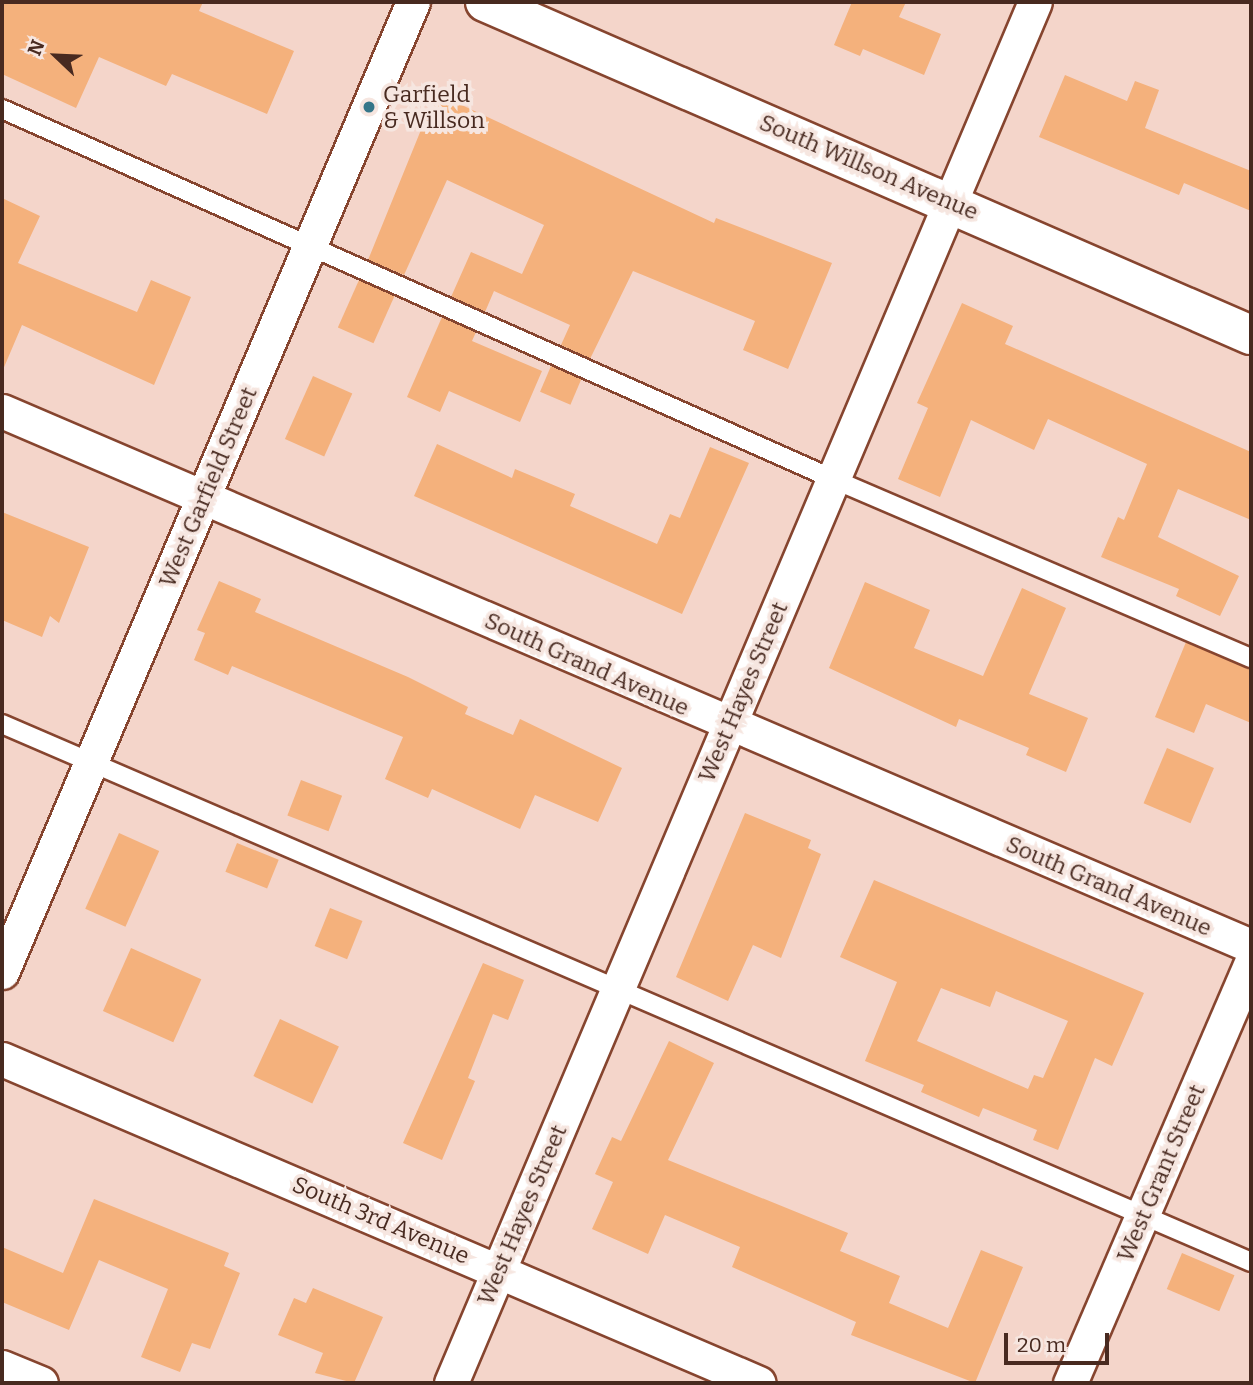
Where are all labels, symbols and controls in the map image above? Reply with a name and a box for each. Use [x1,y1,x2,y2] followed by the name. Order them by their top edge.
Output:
[21,21,91,91] north arrow
[23,36,50,59] text: N
[383,80,485,134] place label: Garfield & Willson
[361,99,377,115] marker: Garfield & Willson
[756,108,982,226] street label: South Willson Avenue
[153,383,263,591] street label: West Garfield Street
[693,598,793,786] street label: West Hayes Street
[481,607,693,721] street label: South Grand Avenue
[1002,830,1216,942] street label: South Grand Avenue
[1111,1080,1211,1266] street label: West Grant Street
[472,1121,572,1309] street label: West Hayes Street
[288,1170,474,1270] street label: South 3rd Avenue
[1008,1318,1113,1362] scale bar
[1017,1332,1066,1358] text: 20 m

